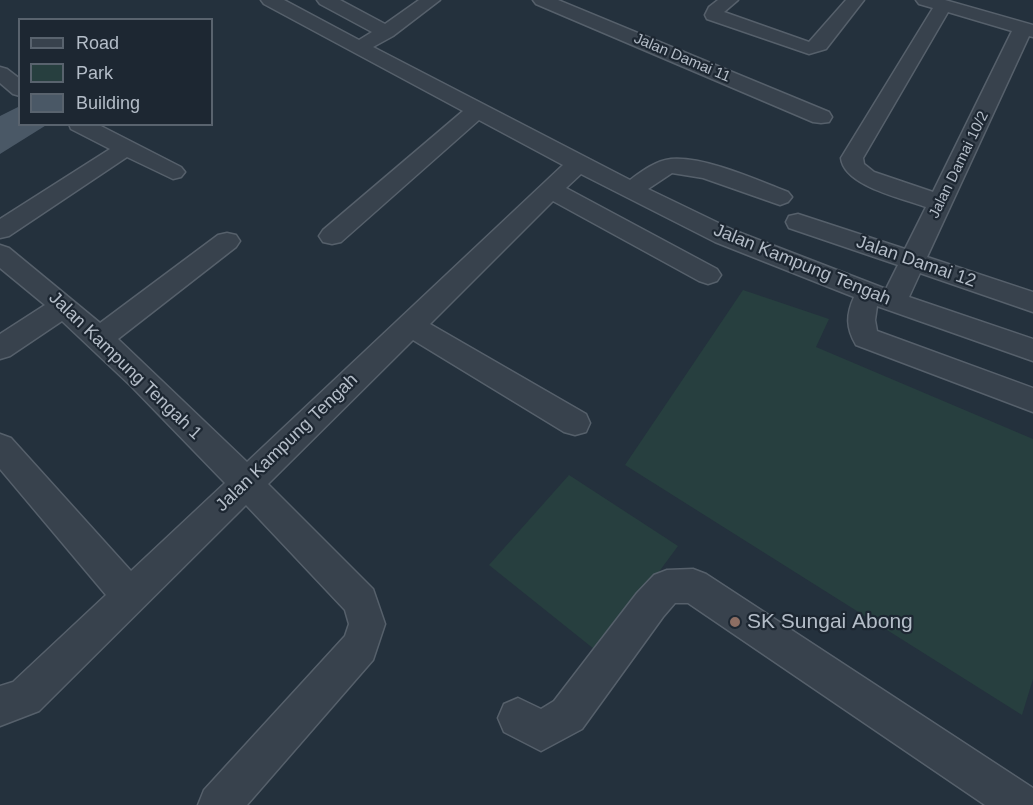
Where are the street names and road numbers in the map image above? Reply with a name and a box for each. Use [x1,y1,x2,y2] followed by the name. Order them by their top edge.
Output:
[631,30,733,86] street label: Jalan Damai 11
[925,109,993,221] street label: Jalan Damai 10/2
[710,220,894,310] street label: Jalan Kampung Tengah
[853,231,979,293] street label: Jalan Damai 12
[44,287,206,445] street label: Jalan Kampung Tengah 1
[211,370,363,516] street label: Jalan Kampung Tengah

